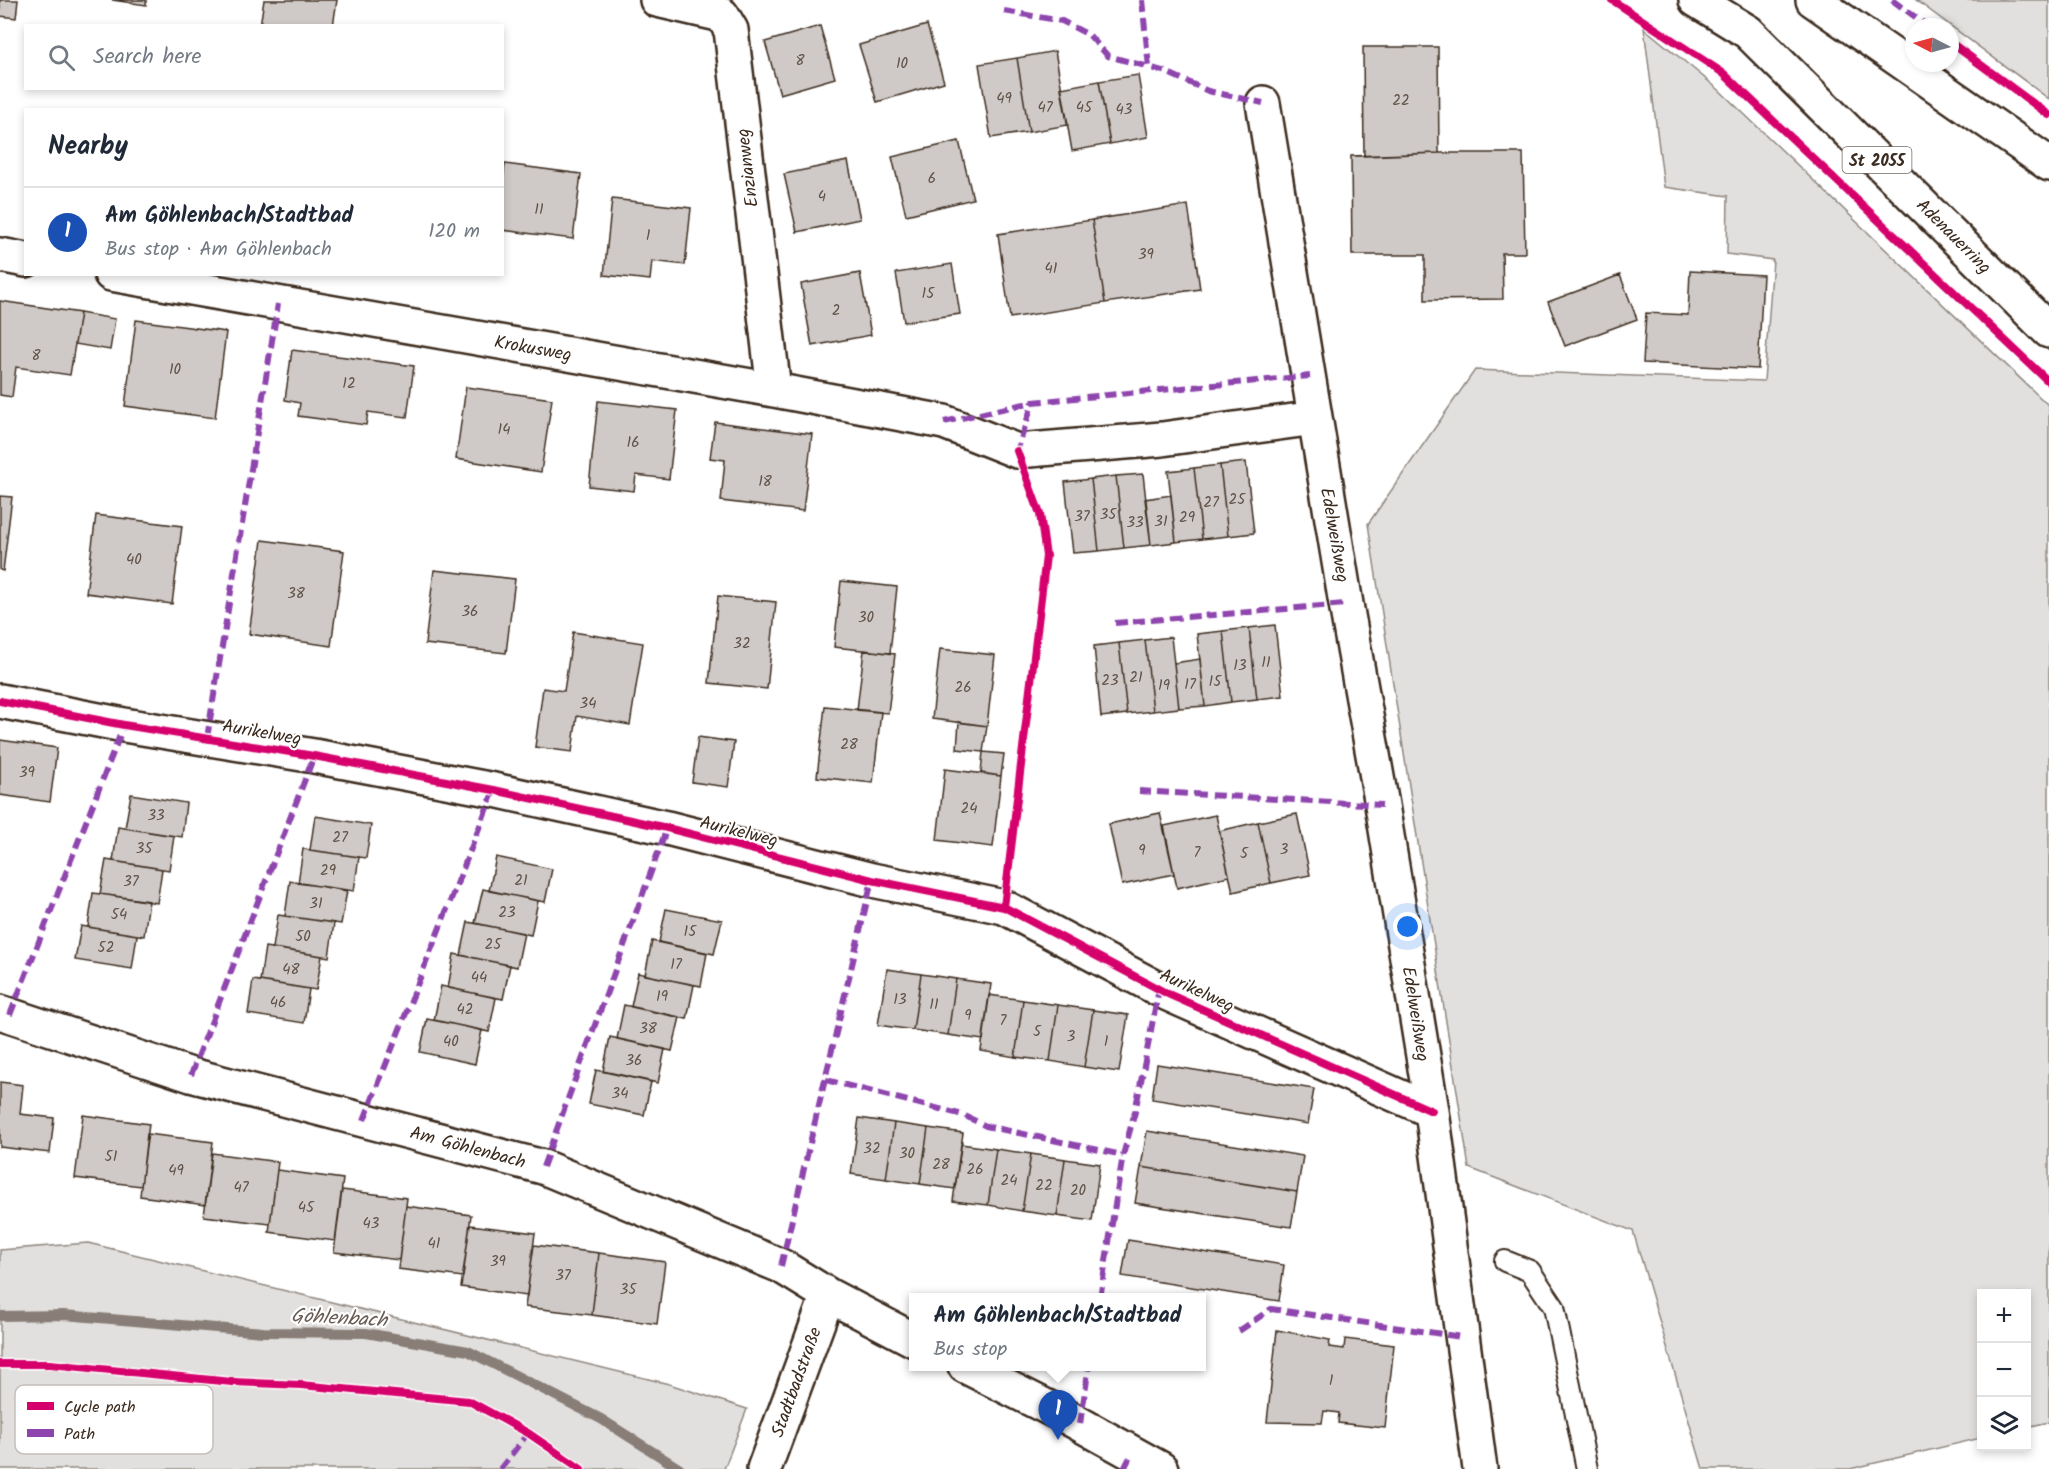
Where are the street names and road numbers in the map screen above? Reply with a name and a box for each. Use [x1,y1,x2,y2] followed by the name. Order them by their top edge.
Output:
[729,127,768,209] street label: Enzianweg
[1842,147,1912,173] road number: St 2055
[1908,192,1998,282] street label: Adenauerring
[492,328,574,371] street label: Krokusweg
[1311,486,1356,585] street label: Edelweißweg
[220,712,303,755] street label: Aurikelweg
[697,809,781,856] street label: Aurikelweg
[1154,961,1239,1021] street label: Aurikelweg
[1393,965,1436,1064] street label: Edelweißweg
[406,1119,529,1178] street label: Am Göhlenbach
[764,1323,831,1442] street label: Stadtbadstraße

